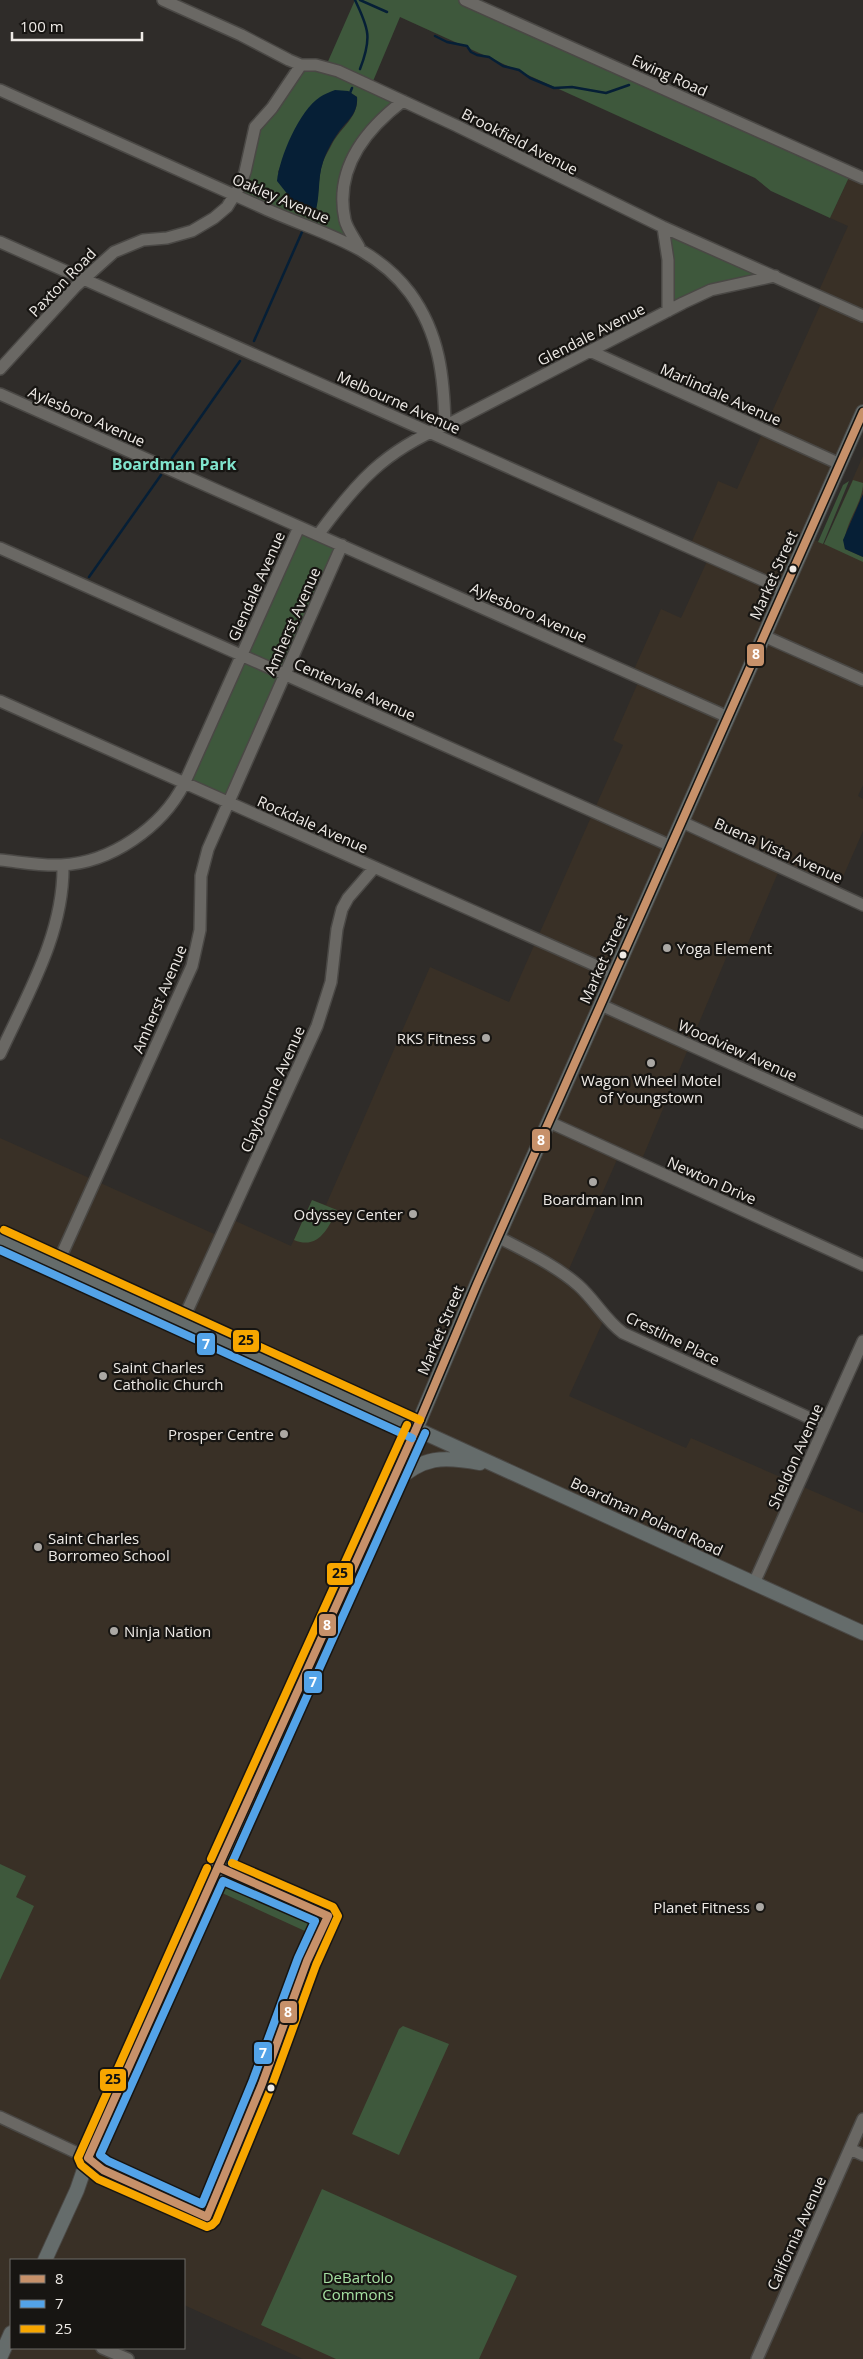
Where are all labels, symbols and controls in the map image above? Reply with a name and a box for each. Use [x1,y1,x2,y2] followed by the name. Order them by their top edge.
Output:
[12,10,142,42] scale bar
[20,16,64,36] text: 100 m
[629,49,711,101] street label: Ewing Road
[458,103,582,179] street label: Brookfield Avenue
[229,169,333,227] street label: Oakley Avenue
[24,243,100,321] street label: Paxton Road
[534,298,648,370] street label: Glendale Avenue
[657,358,785,430] street label: Marlindale Avenue
[334,366,464,438] street label: Melbourne Avenue
[25,381,149,451] street label: Aylesboro Avenue
[112,453,236,475] district label: Boardman Park
[744,527,802,623] street label: Market Street
[223,528,289,644] street label: Glendale Avenue
[259,564,325,678] street label: Amherst Avenue
[788,564,798,574] unlabelled marker
[467,577,591,647] street label: Aylesboro Avenue
[746,643,765,667] line badge: 8
[752,644,760,663] text: 8
[291,653,419,725] street label: Centervale Avenue
[254,791,372,857] street label: Rockdale Avenue
[712,813,846,887] street label: Buena Vista Avenue
[574,911,632,1007] street label: Market Street
[677,938,772,958] place label: Yoga Element
[127,942,191,1056] street label: Amherst Avenue
[661,942,673,954] marker: Yoga Element
[618,950,628,960] unlabelled marker
[675,1015,801,1085] street label: Woodview Avenue
[235,1023,309,1155] street label: Claybourne Avenue
[397,1028,476,1048] place label: RKS Fitness
[480,1032,492,1044] marker: RKS Fitness
[645,1057,657,1069] marker: Wagon Wheel Motel of Youngstown
[581,1070,721,1107] place label: Wagon Wheel Motel of Youngstown
[531,1128,551,1152] line badge: 8
[537,1130,545,1149] text: 8
[664,1151,760,1209] street label: Newton Drive
[587,1176,599,1188] marker: Boardman Inn
[543,1189,643,1209] place label: Boardman Inn
[294,1204,403,1224] place label: Odyssey Center
[407,1208,419,1220] marker: Odyssey Center
[412,1282,468,1378] street label: Market Street
[623,1307,723,1369] street label: Crestline Place
[232,1329,260,1353] line badge: 25
[238,1330,254,1349] text: 25
[196,1332,216,1356] line badge: 7
[202,1334,210,1353] text: 7
[113,1357,223,1394] place label: Saint Charles Catholic Church
[97,1370,109,1382] marker: Saint Charles Catholic Church
[763,1400,827,1512] street label: Sheldon Avenue
[168,1424,274,1444] place label: Prosper Centre
[278,1428,290,1440] marker: Prosper Centre
[568,1472,726,1560] street label: Boardman Poland Road
[48,1528,170,1565] place label: Saint Charles Borromeo School
[32,1541,44,1553] marker: Saint Charles Borromeo School
[326,1562,354,1586] line badge: 25
[332,1563,348,1582] text: 25
[318,1613,337,1637] line badge: 8
[323,1615,331,1634] text: 8
[124,1621,211,1641] place label: Ninja Nation
[108,1625,120,1637] marker: Ninja Nation
[303,1670,323,1694] line badge: 7
[309,1672,317,1691] text: 7
[653,1897,750,1917] place label: Planet Fitness
[754,1901,766,1913] marker: Planet Fitness
[279,2000,298,2024] line badge: 8
[284,2002,292,2021] text: 8
[253,2041,273,2065] line badge: 7
[259,2043,267,2062] text: 7
[99,2068,127,2092] line badge: 25
[105,2069,121,2088] text: 25
[266,2083,276,2093] unlabelled marker
[762,2173,830,2293] street label: California Avenue
[10,2259,185,2349] legend
[322,2267,394,2304] park label: DeBartolo Commons
[55,2268,64,2288] text: 8
[55,2293,64,2313] text: 7
[55,2318,72,2338] text: 25

